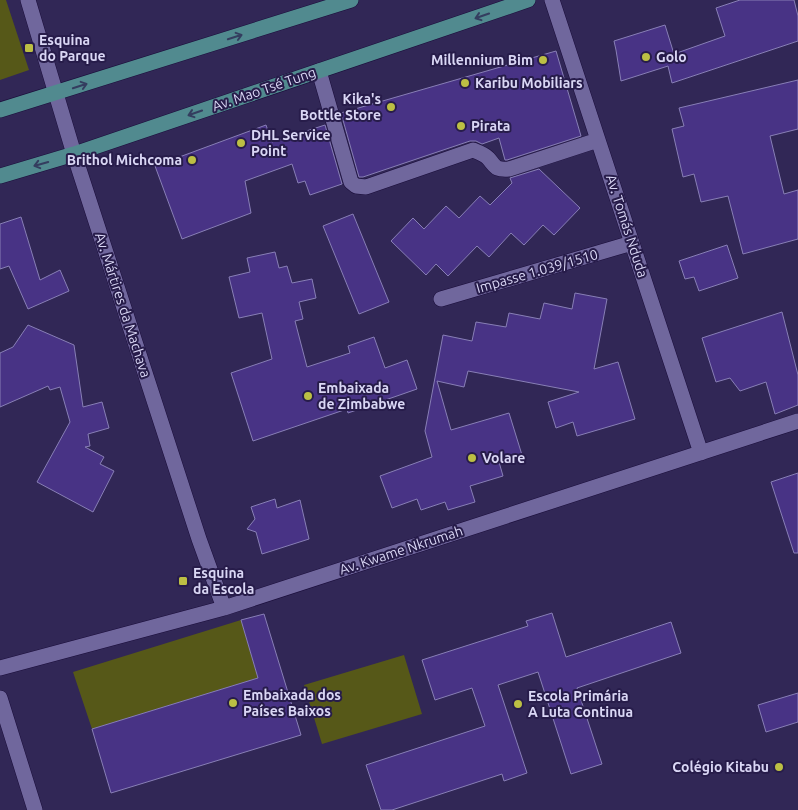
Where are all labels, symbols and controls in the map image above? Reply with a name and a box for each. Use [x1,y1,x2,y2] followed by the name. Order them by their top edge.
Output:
[474,12,490,21] one-way arrow
[227,31,243,41] one-way arrow
[39,32,106,64] place label: Esquina do Parque
[23,42,35,54] marker: Esquina do Parque
[656,49,687,65] place label: Golo
[640,51,652,63] marker: Golo
[431,52,533,68] place label: Millennium Bim
[537,54,549,66] marker: Millennium Bim
[210,64,318,114] street label: Av. Mao Tsé Tung
[475,75,583,91] place label: Karibu Mobiliars
[459,77,471,89] marker: Karibu Mobiliars
[72,80,88,90] one-way arrow
[300,91,381,123] place label: Kika's Bottle Store
[385,101,397,113] marker: Kika's Bottle Store
[188,109,203,118] one-way arrow
[471,118,510,134] place label: Pirata
[455,120,467,132] marker: Pirata
[251,127,331,159] place label: DHL Service Point
[235,137,247,149] marker: DHL Service Point
[67,152,182,168] place label: Brithol Michcoma
[186,154,198,166] marker: Brithol Michcoma
[33,159,49,169] one-way arrow
[603,172,651,280] street label: Av. Tomás Nduda
[92,230,154,380] street label: Av. Mártires da Machava
[474,246,600,296] street label: Impasse 1.039/1510
[318,380,405,412] place label: Embaixada de Zimbabwe
[302,390,314,402] marker: Embaixada de Zimbabwe
[482,450,525,466] place label: Volare
[466,452,478,464] marker: Volare
[337,523,465,577] street label: Av. Kwame Nkrumah
[193,565,254,597] place label: Esquina da Escola
[177,575,189,587] marker: Esquina da Escola
[243,687,341,719] place label: Embaixada dos Países Baixos
[528,688,633,720] place label: Escola Primária A Luta Continua
[227,697,239,709] marker: Embaixada dos Países Baixos
[512,698,524,710] marker: Escola Primária A Luta Continua
[672,759,769,775] place label: Colégio Kitabu
[773,761,785,773] marker: Colégio Kitabu

